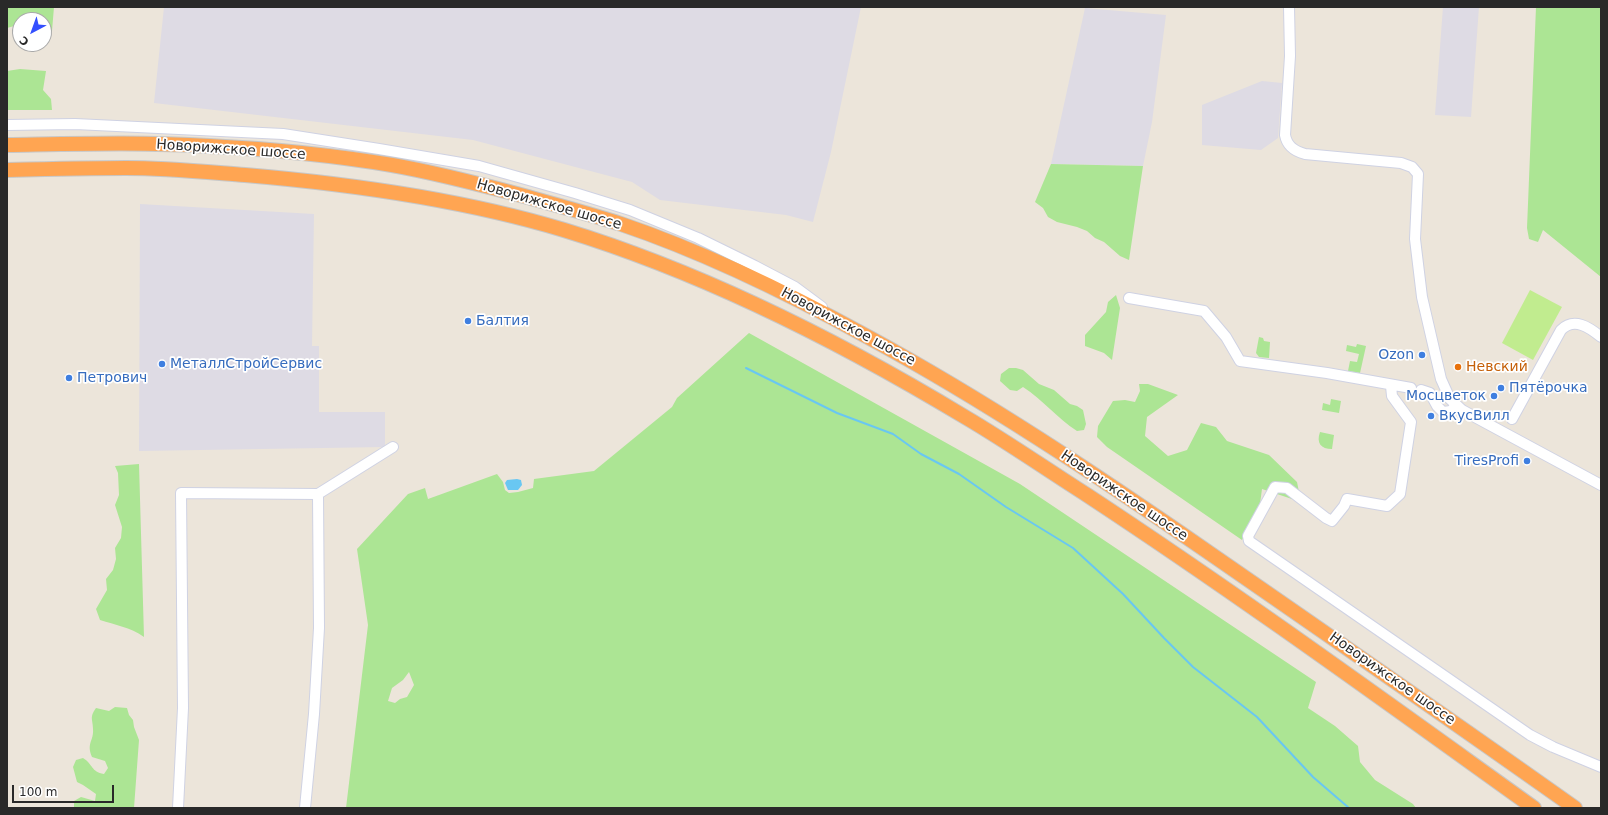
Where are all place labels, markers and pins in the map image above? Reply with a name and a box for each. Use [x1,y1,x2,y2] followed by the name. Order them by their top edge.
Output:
[476,313,529,329] place label: Балтия
[463,316,473,326] marker: Балтия
[1378,347,1414,363] place label: Ozon
[1417,350,1427,360] marker: Ozon
[170,356,322,372] place label: МеталлСтройСервис
[157,359,167,369] marker: МеталлСтройСервис
[1466,359,1528,375] place label: Невский
[1453,362,1463,372] marker: Невский
[77,370,147,386] place label: Петрович
[64,373,74,383] marker: Петрович
[1509,380,1587,396] place label: Пятёрочка
[1496,383,1506,393] marker: Пятёрочка
[1406,388,1486,404] place label: Мосцветок
[1489,391,1499,401] marker: Мосцветок
[1439,408,1510,424] place label: ВкусВилл
[1426,411,1436,421] marker: ВкусВилл
[1455,453,1519,469] place label: TiresProfi
[1522,456,1532,466] marker: TiresProfi

